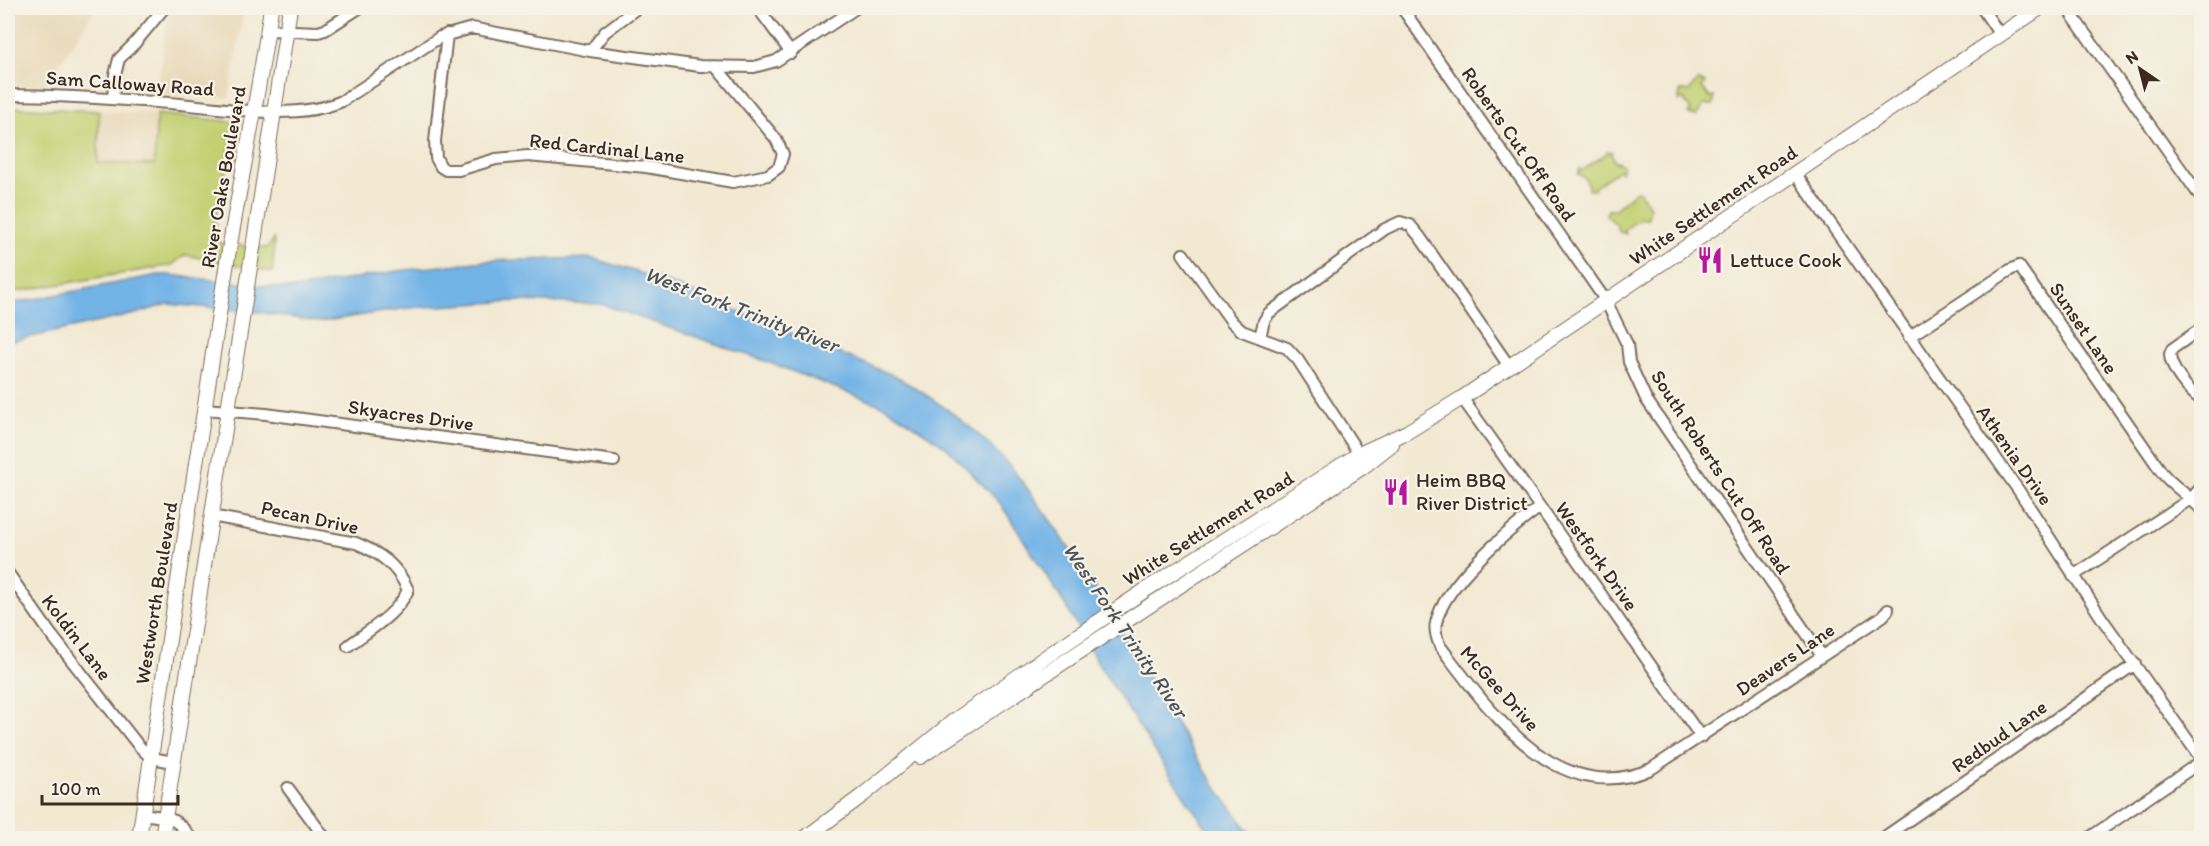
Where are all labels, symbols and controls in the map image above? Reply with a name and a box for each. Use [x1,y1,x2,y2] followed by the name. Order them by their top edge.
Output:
[2110,39,2170,99] north arrow
[2122,46,2142,68] text: N
[1457,62,1581,226] street label: Roberts Cut Off Road
[45,65,215,101] street label: Sam Calloway Road
[195,84,251,270] street label: River Oaks Boulevard
[528,128,686,168] street label: Red Cardinal Lane
[1624,140,1802,270] street label: White Settlement Road
[1695,245,1725,275] restaurant icon: Lettuce Cook
[1730,248,1842,272] place label: Lettuce Cook
[642,260,845,358] water label: West Fork Trinity River
[2045,278,2123,378] street label: Sunset Lane
[1646,365,1796,579] street label: South Roberts Cut Off Road
[347,394,475,436] street label: Skyacres Drive
[1972,400,2058,510] street label: Athenia Drive
[1118,465,1298,591] street label: White Settlement Road
[1416,468,1528,515] place label: Heim BBQ River District
[1381,477,1411,507] restaurant icon: Heim BBQ River District
[259,495,361,539] street label: Pecan Drive
[1551,497,1643,615] street label: Westfork Drive
[130,500,182,686] street label: Westworth Boulevard
[1058,538,1195,724] water label: West Fork Trinity River
[37,589,117,685] street label: Koldin Lane
[1731,617,1839,701] street label: Deavers Lane
[1455,640,1545,736] street label: McGee Drive
[1947,694,2051,778] street label: Redbud Lane
[42,768,178,806] scale bar
[51,778,101,800] text: 100 m

